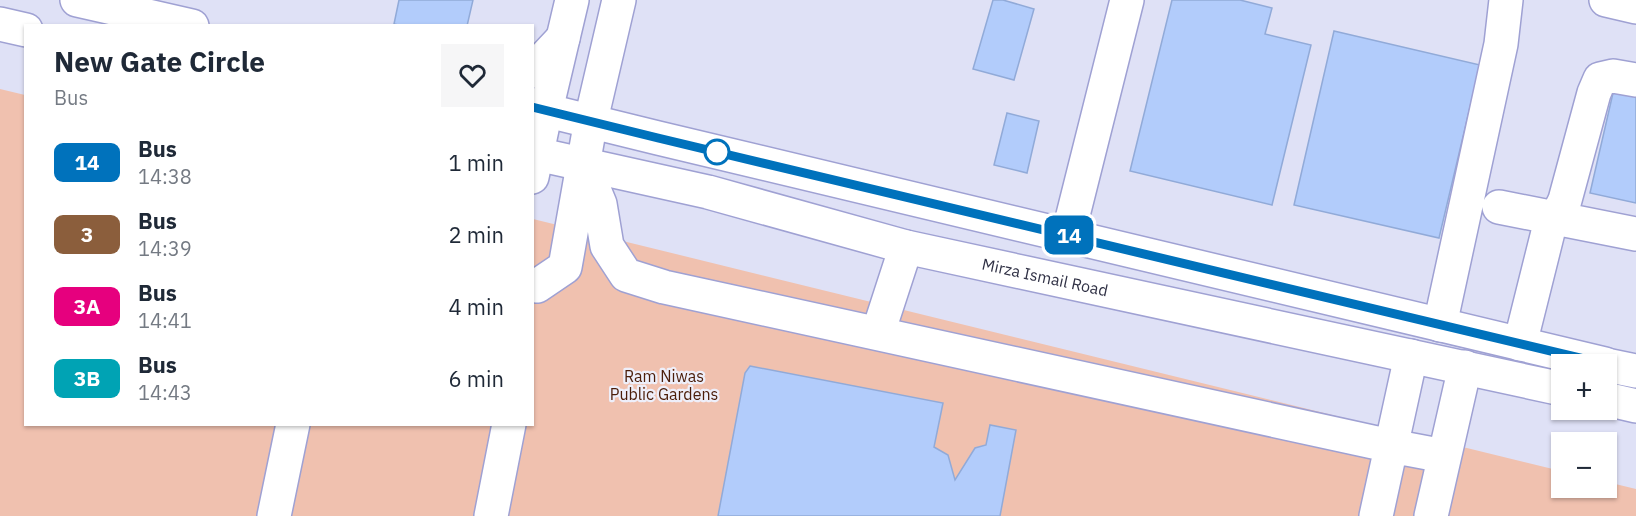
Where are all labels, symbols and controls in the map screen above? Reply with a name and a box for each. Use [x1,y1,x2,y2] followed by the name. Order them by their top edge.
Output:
[54,43,265,80] text: New Gate Circle
[441,44,504,107] button: heart
[54,84,88,111] text: Bus
[138,134,177,163] text: Bus
[704,139,730,165] unlabelled marker
[74,148,100,176] text: 14
[448,148,504,177] text: 1 min
[138,163,192,190] text: 14:38
[138,206,177,235] text: Bus
[1042,216,1096,254] line badge: 14
[81,220,93,248] text: 3
[448,220,504,249] text: 2 min
[1056,221,1082,249] text: 14
[138,235,192,262] text: 14:39
[980,254,1110,300] street label: Mirza Ismail Road
[138,278,177,307] text: Bus
[74,292,101,320] text: 3A
[448,292,504,321] text: 4 min
[138,307,192,334] text: 14:41
[138,350,177,379] text: Bus
[1551,354,1617,498] map controls
[1551,354,1617,420] button: +
[74,364,100,392] text: 3B
[448,364,504,393] text: 6 min
[610,366,718,404] park label: Ram Niwas Public Gardens
[138,379,192,406] text: 14:43
[1551,432,1617,498] button: −

